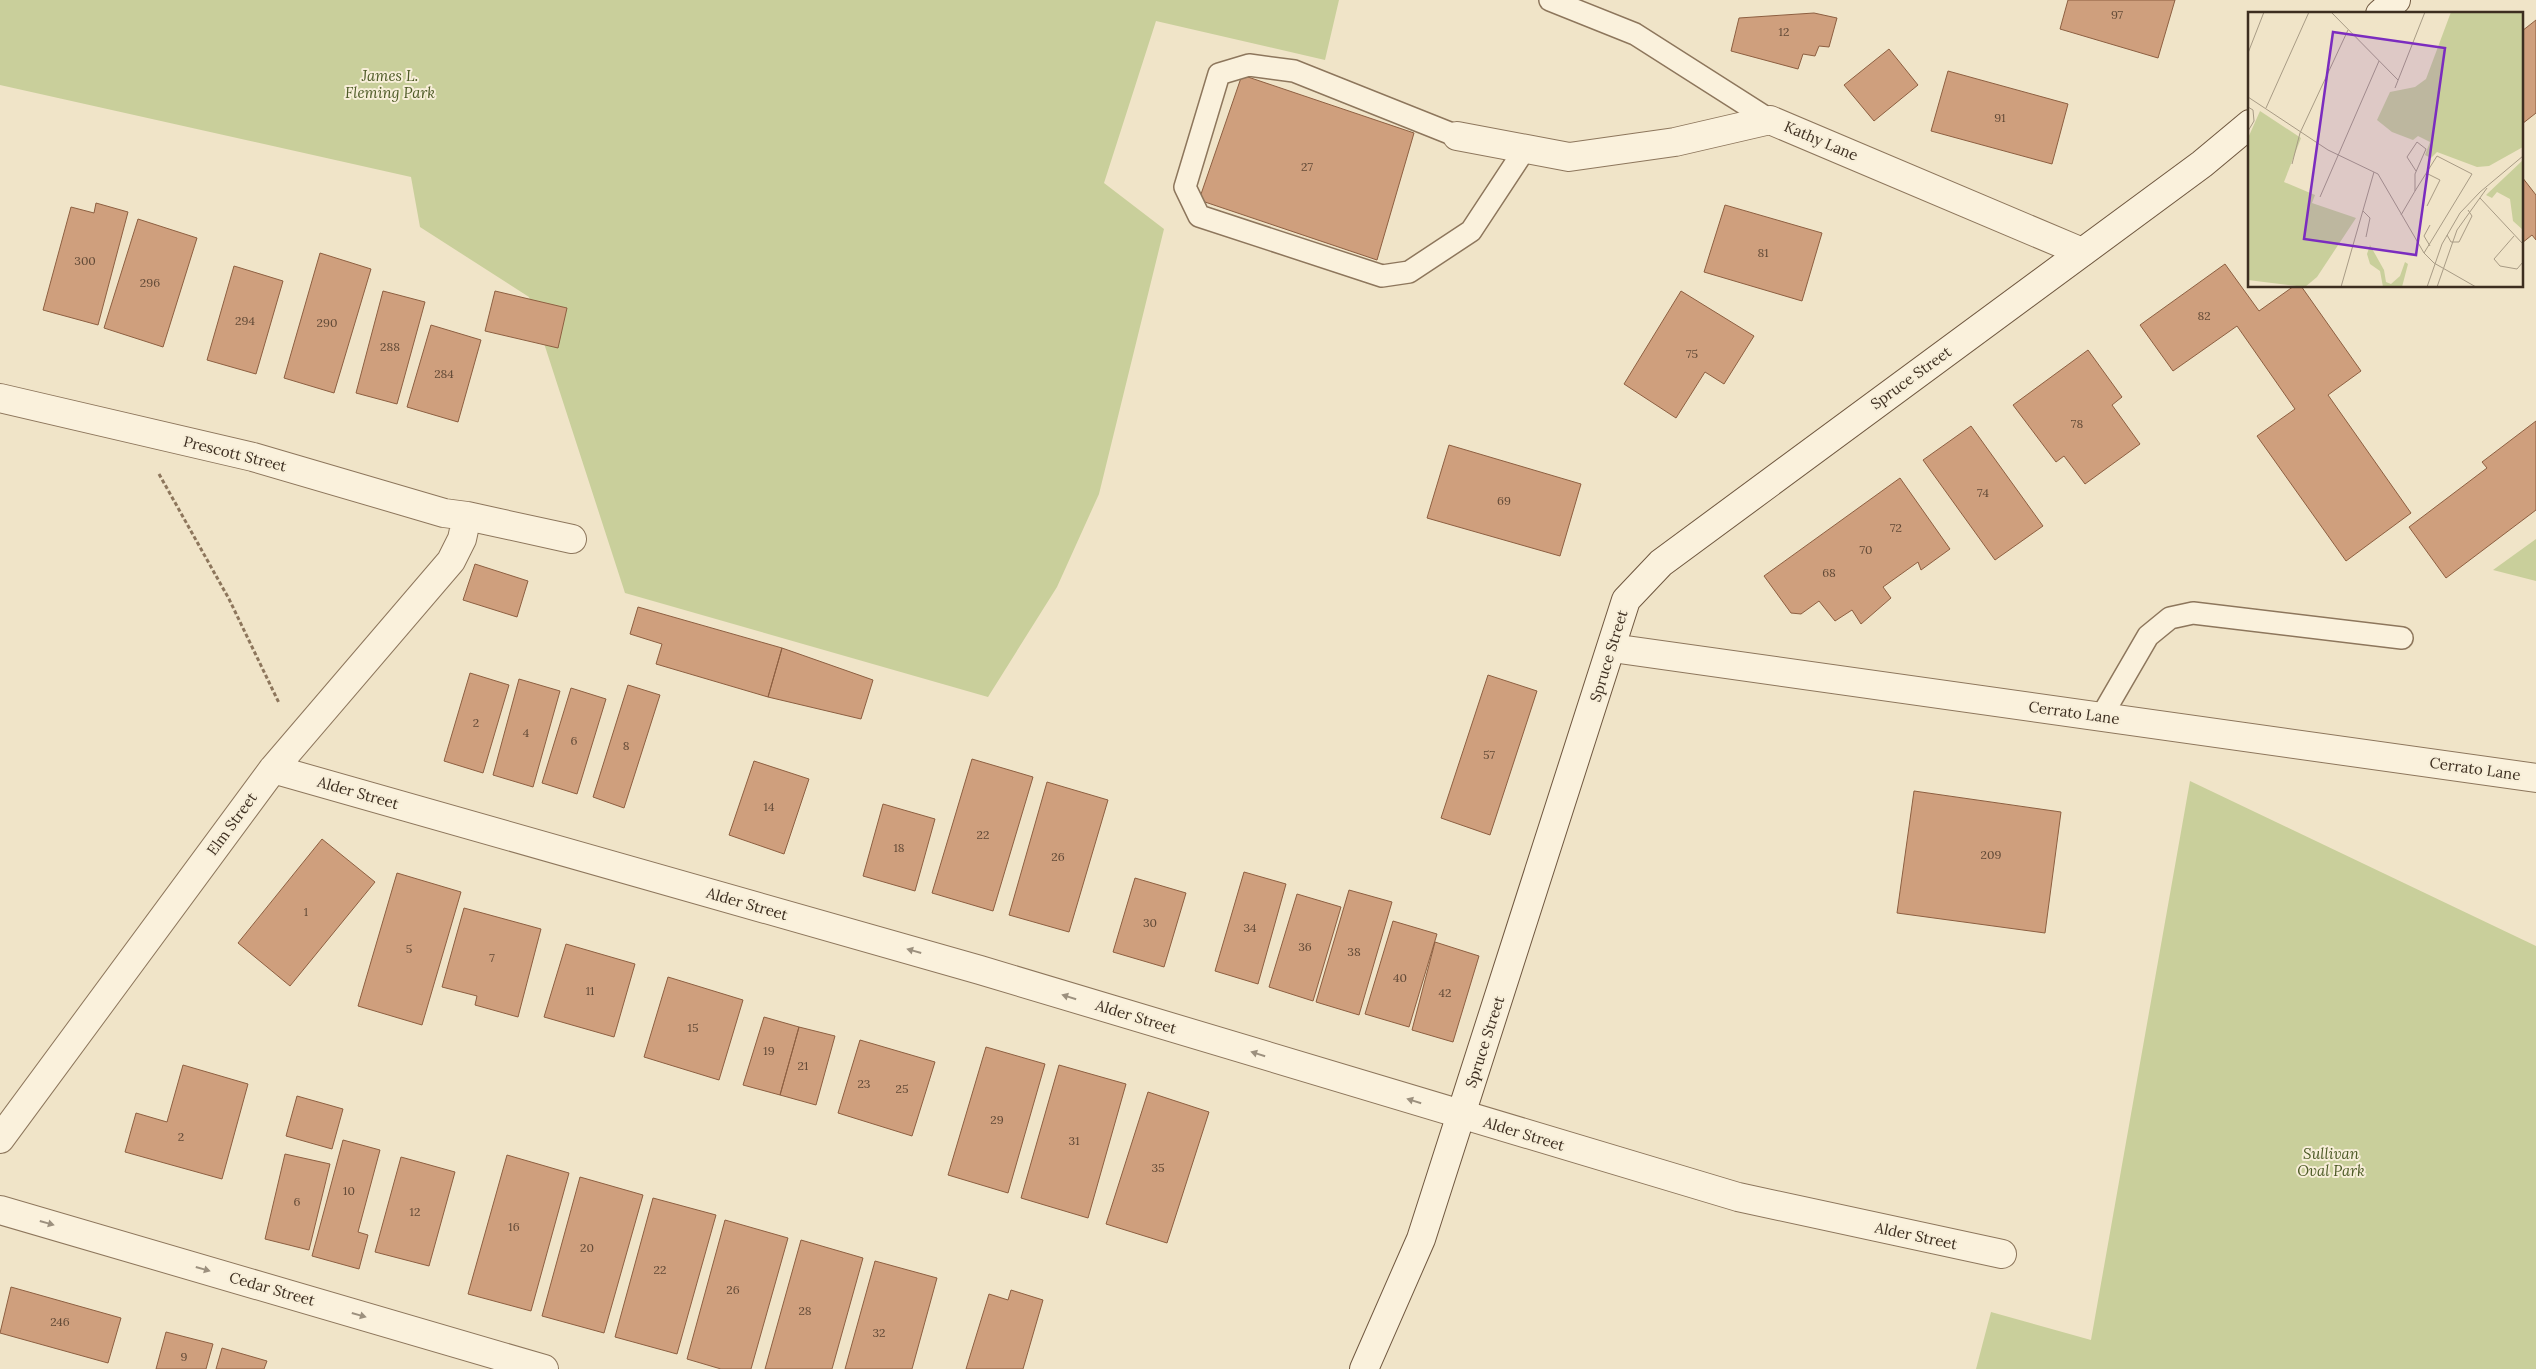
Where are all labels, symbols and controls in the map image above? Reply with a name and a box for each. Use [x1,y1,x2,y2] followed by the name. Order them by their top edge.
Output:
[2111,7,2124,22] house number: 97
[2248,12,2524,288] inset map
[1779,24,1789,39] house number: 12
[345,66,435,102] park label: James L. Fleming Park
[1994,110,2006,125] house number: 91
[1781,116,1861,165] street label: Kathy Lane
[1301,159,1313,174] house number: 27
[1757,245,1769,260] house number: 81
[74,253,96,268] house number: 300
[140,275,160,290] house number: 296
[2197,308,2211,323] house number: 82
[235,313,255,328] house number: 294
[317,315,337,330] house number: 290
[380,339,400,354] house number: 288
[1867,342,1955,413] street label: Spruce Street
[1686,346,1698,361] house number: 75
[434,366,454,381] house number: 284
[2071,416,2083,431] house number: 78
[182,432,289,476] street label: Prescott Street
[1977,485,1989,500] house number: 74
[1497,493,1511,508] house number: 69
[1890,520,1902,535] house number: 72
[1860,542,1872,557] house number: 70
[1822,565,1836,580] house number: 68
[1586,607,1632,704] street label: Spruce Street
[2027,697,2121,728] street label: Cerrato Lane
[473,715,479,730] house number: 2
[523,725,530,740] house number: 4
[571,733,578,748] house number: 6
[623,738,630,753] house number: 8
[1483,747,1496,762] house number: 57
[2428,753,2522,784] street label: Cerrato Lane
[314,772,401,813] street label: Alder Street
[202,788,261,859] street label: Elm Street
[764,799,775,814] house number: 14
[977,827,989,842] house number: 22
[893,840,905,855] house number: 18
[1981,847,2001,862] house number: 209
[1051,849,1065,864] house number: 26
[703,883,790,924] street label: Alder Street
[304,904,308,919] house number: 1
[1143,915,1157,930] house number: 30
[1243,920,1257,935] house number: 34
[1298,939,1312,954] house number: 36
[406,941,412,956] house number: 5
[1347,944,1361,959] house number: 38
[906,946,921,954] one-way arrow
[489,950,495,965] house number: 7
[1393,970,1407,985] house number: 40
[586,983,594,998] house number: 11
[1439,985,1451,1000] house number: 42
[1062,992,1077,1000] one-way arrow
[1461,993,1508,1090] street label: Spruce Street
[1092,995,1179,1038] street label: Alder Street
[688,1020,698,1035] house number: 15
[763,1043,775,1058] house number: 19
[1251,1050,1266,1057] one-way arrow
[798,1058,808,1073] house number: 21
[858,1076,871,1091] house number: 23
[896,1081,908,1096] house number: 25
[1406,1097,1421,1105] one-way arrow
[990,1112,1004,1127] house number: 29
[1480,1112,1567,1155] street label: Alder Street
[178,1129,184,1144] house number: 2
[1068,1133,1080,1148] house number: 31
[2297,1144,2365,1180] park label: Sullivan Oval Park
[1151,1160,1165,1175] house number: 35
[343,1183,355,1198] house number: 10
[294,1194,301,1209] house number: 6
[410,1204,420,1219] house number: 12
[1872,1217,1959,1254] street label: Alder Street
[508,1219,520,1234] house number: 16
[39,1220,54,1228] one-way arrow
[580,1240,594,1255] house number: 20
[654,1262,666,1277] house number: 22
[195,1265,210,1273] one-way arrow
[227,1267,317,1310] street label: Cedar Street
[726,1282,740,1297] house number: 26
[798,1303,812,1318] house number: 28
[351,1311,366,1319] one-way arrow
[50,1314,70,1329] house number: 246
[872,1325,886,1340] house number: 32
[181,1349,188,1364] house number: 9

